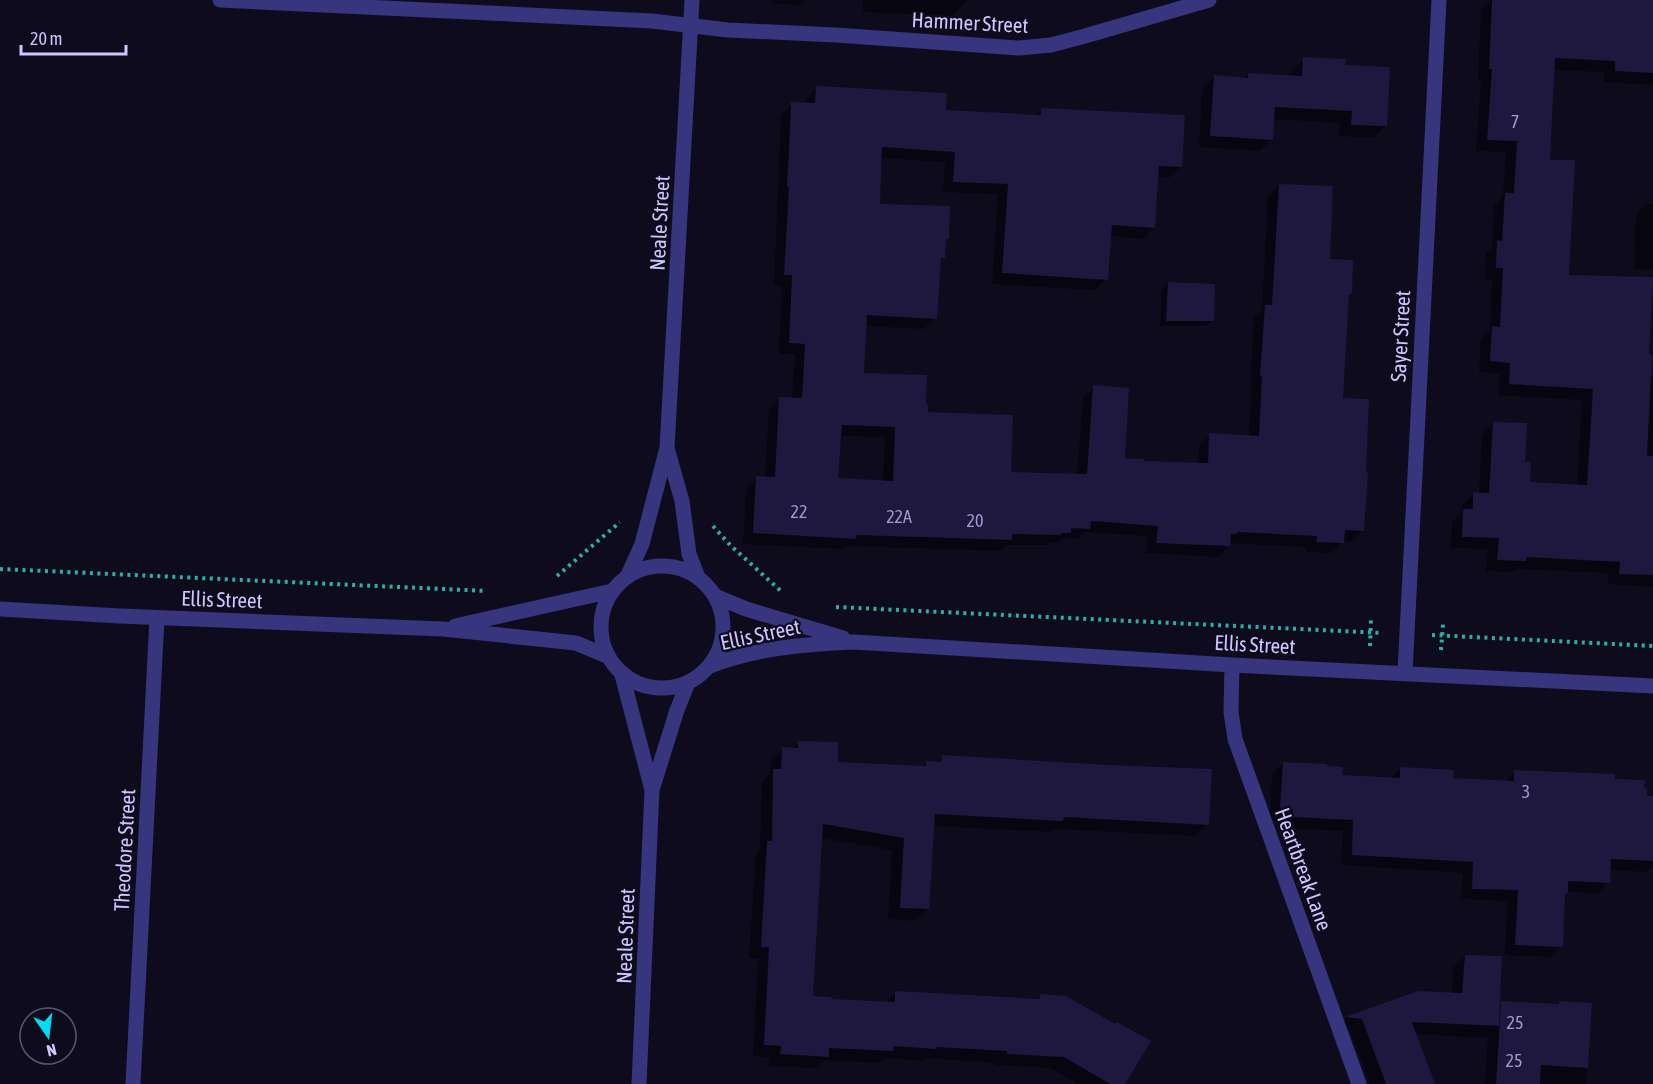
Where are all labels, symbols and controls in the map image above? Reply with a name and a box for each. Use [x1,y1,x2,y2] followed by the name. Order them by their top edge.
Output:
[911,7,1029,37] street label: Hammer Street
[21,18,126,56] scale bar
[30,28,62,49] text: 20 m
[1511,111,1519,132] house number: 7
[645,175,673,271] street label: Neale Street
[1386,290,1414,382] street label: Sayer Street
[791,501,807,522] house number: 22
[886,506,912,527] house number: 22A
[967,510,983,531] house number: 20
[181,586,263,612] street label: Ellis Street
[718,614,802,654] street label: Ellis Street
[1214,630,1296,658] street label: Ellis Street
[1522,781,1530,802] house number: 3
[109,788,139,912] street label: Theodore Street
[1271,804,1337,934] street label: Heartbreak Lane
[611,888,639,984] street label: Neale Street
[18,1006,78,1066] north arrow
[1507,1012,1523,1033] house number: 25
[45,1041,58,1060] text: N
[1506,1050,1522,1071] house number: 25

